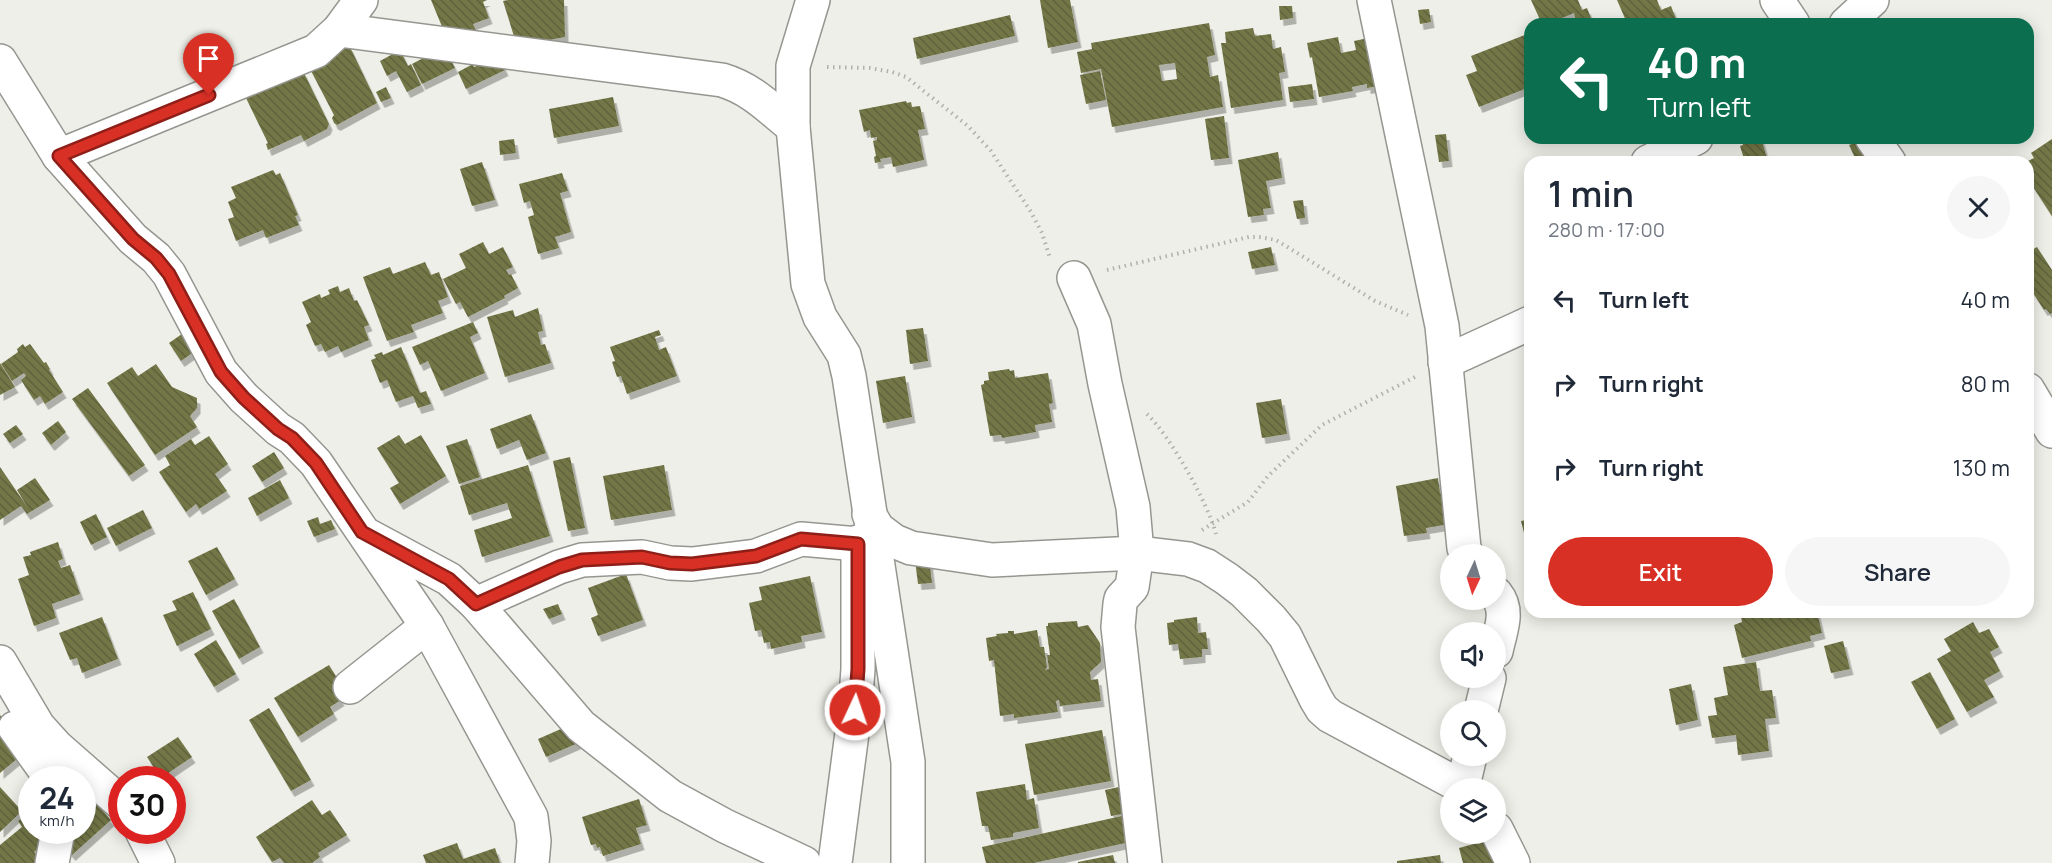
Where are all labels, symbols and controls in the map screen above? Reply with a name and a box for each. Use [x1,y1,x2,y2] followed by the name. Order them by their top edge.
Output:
[183,33,234,95] pin
[1647,33,1746,91] text: 40 m
[192,42,225,75] icon: arrive
[1548,42,1626,120] icon: left
[1647,88,1751,125] text: Turn left
[1548,169,1634,218] text: 1 min
[1947,176,2010,239] button: close
[1548,216,1665,243] text: 280 m · 17:00
[1548,284,1581,317] icon: left
[1599,285,1689,315] text: Turn left
[1961,285,2010,315] text: 40 m
[1548,368,1581,401] icon: right
[1599,369,1704,399] text: Turn right
[1961,369,2010,399] text: 80 m
[1548,452,1581,485] icon: right
[1599,453,1704,483] text: Turn right
[1953,453,2010,483] text: 130 m
[1548,537,1773,606] button: Exit
[1785,537,2010,606] button: Share
[1440,544,1506,610] north arrow
[1440,544,1506,844] map controls
[1440,622,1506,688] button: sound
[823,678,887,742] position arrow
[1440,700,1506,766] button: search
[108,766,186,844] speed limit sign: 30
[39,777,75,818] text: 24
[1440,778,1506,844] button: layers
[40,810,74,831] text: km/h

